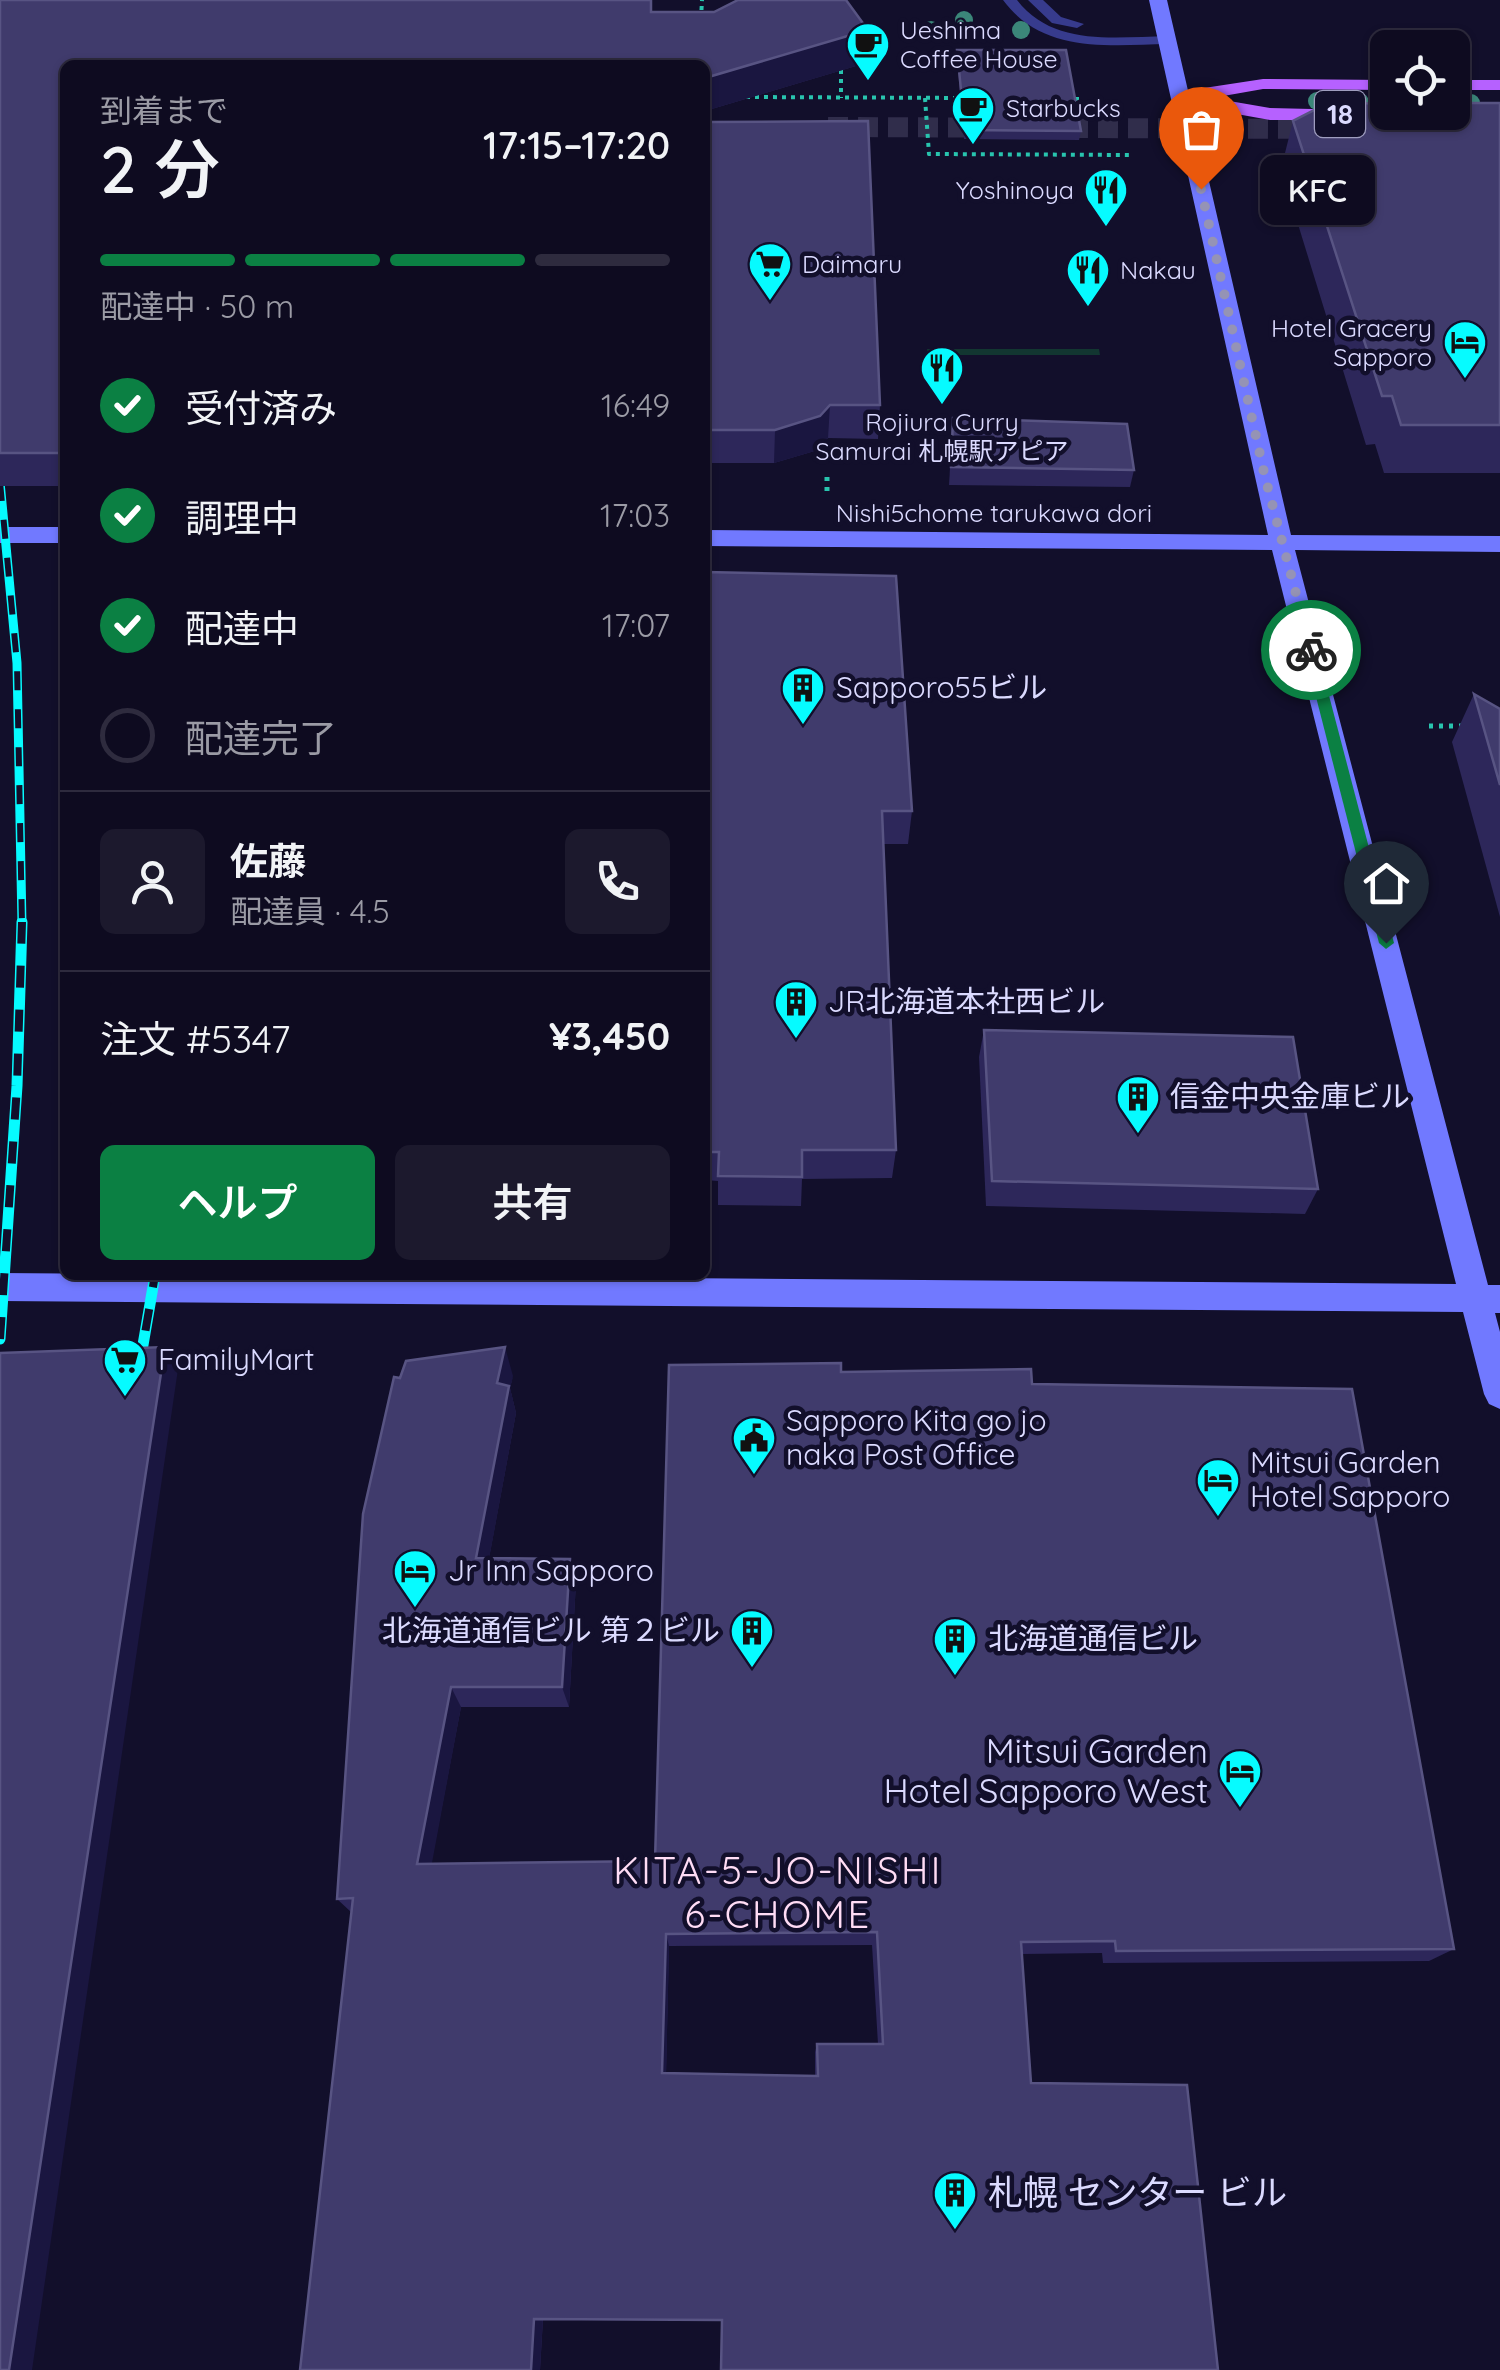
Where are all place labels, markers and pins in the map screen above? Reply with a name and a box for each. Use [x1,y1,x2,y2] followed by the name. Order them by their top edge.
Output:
[900,14,1058,74] place label: Ueshima Coffee House
[845,21,891,82] cafe icon: Ueshima Coffee House
[950,85,996,146] cafe icon: Starbucks
[1159,87,1244,190] pin
[1006,92,1121,123] place label: Starbucks
[1261,154,1376,224] callout: KFC
[1083,167,1129,228] restaurant icon: Yoshinoya
[956,174,1074,205] place label: Yoshinoya
[747,241,793,302] supermarket icon: Daimaru
[1065,247,1111,308] restaurant icon: Nakau
[802,248,902,279] place label: Daimaru
[1120,254,1196,285] place label: Nakau
[1271,312,1432,372] place label: Hotel Gracery Sapporo
[1442,319,1488,380] hotel icon: Hotel Gracery Sapporo
[919,345,965,406] restaurant icon: Rojiura Curry Samurai 札幌駅アピア
[816,406,1068,466] place label: Rojiura Curry Samurai 札幌駅アピア
[780,665,826,726] building icon: Sapporo55ビル
[836,668,1047,706] place label: Sapporo55ビル
[1344,841,1429,944] pin
[773,979,819,1040] building icon: JR北海道本社西ビル
[828,982,1105,1020] place label: JR北海道本社西ビル
[1115,1074,1161,1135] building icon: 信金中央金庫ビル
[1170,1077,1410,1115] place label: 信金中央金庫ビル
[102,1337,148,1398] supermarket icon: FamilyMart
[158,1340,315,1378] place label: FamilyMart
[786,1401,1047,1473] place label: Sapporo Kita go jo naka Post Office
[731,1415,777,1476] public building icon: Sapporo Kita go jo naka Post Office
[1250,1443,1450,1515] place label: Mitsui Garden Hotel Sapporo
[1195,1457,1241,1518] hotel icon: Mitsui Garden Hotel Sapporo
[392,1548,438,1609] hotel icon: Jr Inn Sapporo
[448,1551,654,1589] place label: Jr Inn Sapporo
[729,1608,775,1669] building icon: 北海道通信ビル 第２ビル
[382,1611,720,1649] place label: 北海道通信ビル 第２ビル
[932,1616,978,1677] building icon: 北海道通信ビル
[988,1619,1198,1657] place label: 北海道通信ビル
[883,1728,1208,1812] place label: Mitsui Garden Hotel Sapporo West
[1217,1748,1263,1809] hotel icon: Mitsui Garden Hotel Sapporo West
[932,2170,978,2231] building icon: 札幌 センター ビル
[988,2170,1287,2214] place label: 札幌 センター ビル

